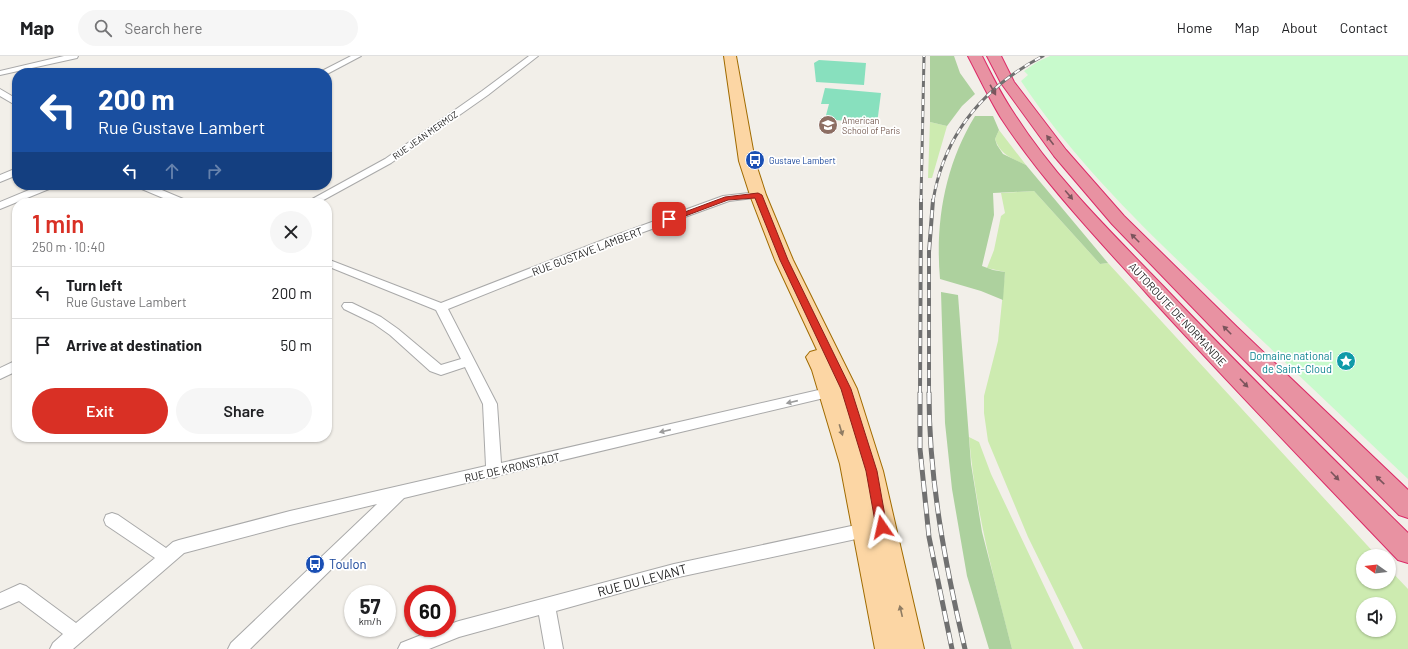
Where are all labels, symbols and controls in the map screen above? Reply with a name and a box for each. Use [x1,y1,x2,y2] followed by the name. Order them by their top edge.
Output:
[78,10,358,46] search box
[20,16,54,39] text: Map
[92,17,114,39] icon: search
[124,19,202,37] text: Search here
[1177,19,1213,36] text: Home
[1235,19,1259,36] text: Map
[1281,19,1318,36] text: About
[1340,19,1388,36] text: Contact
[98,82,175,116] text: 200 m
[32,84,84,136] icon: left
[990,85,996,96] one-way arrow
[390,108,460,162] street label: RUE JEAN MERMOZ
[817,114,839,136] school or university icon: American School of Paris
[842,115,900,136] place label: American School of Paris
[98,116,265,138] text: Rue Gustave Lambert
[1046,135,1054,145] one-way arrow
[744,149,766,171] bus stop icon: Gustave Lambert
[769,155,836,166] place label: Gustave Lambert
[119,160,141,182] icon: left
[161,160,183,182] icon: ahead
[203,160,225,182] icon: right
[1065,190,1074,201] one-way arrow
[652,202,686,236] pin
[658,208,680,230] icon: arrive
[32,209,84,238] text: 1 min
[270,211,312,253] button: close
[530,224,644,278] street label: RUE GUSTAVE LAMBERT
[1130,233,1140,243] one-way arrow
[32,239,105,255] text: 250 m · 10:40
[1127,259,1230,369] street label: AUTOROUTE DE NORMANDIE
[66,276,122,294] text: Turn left
[32,282,54,304] icon: left
[272,284,312,302] text: 200 m
[66,294,187,310] text: Rue Gustave Lambert
[1222,325,1232,335] one-way arrow
[32,334,54,356] icon: arrive
[66,336,202,354] text: Arrive at destination
[280,336,312,354] text: 50 m
[1249,349,1332,375] place label: Domaine national de Saint-Cloud
[1335,350,1357,372] place icon: Domaine national de Saint-Cloud
[1239,378,1248,388] one-way arrow
[32,388,168,434] button: Exit
[176,388,312,434] button: Share
[786,399,798,405] one-way arrow
[838,424,844,436] one-way arrow
[659,429,672,435] one-way arrow
[463,450,561,484] street label: RUE DE KRONSTADT
[1330,471,1339,481] one-way arrow
[1375,475,1385,485] one-way arrow
[861,506,903,548] position arrow
[1356,549,1396,589] north arrow
[1356,549,1396,637] map controls
[304,553,326,575] bus stop icon: Toulon
[329,556,367,572] place label: Toulon
[596,560,688,600] street label: RUE DU LEVANT
[404,585,456,637] speed limit sign: 60
[360,594,380,618] text: 57
[1356,597,1396,637] button: sound
[897,605,903,617] one-way arrow
[359,615,381,627] text: km/h

